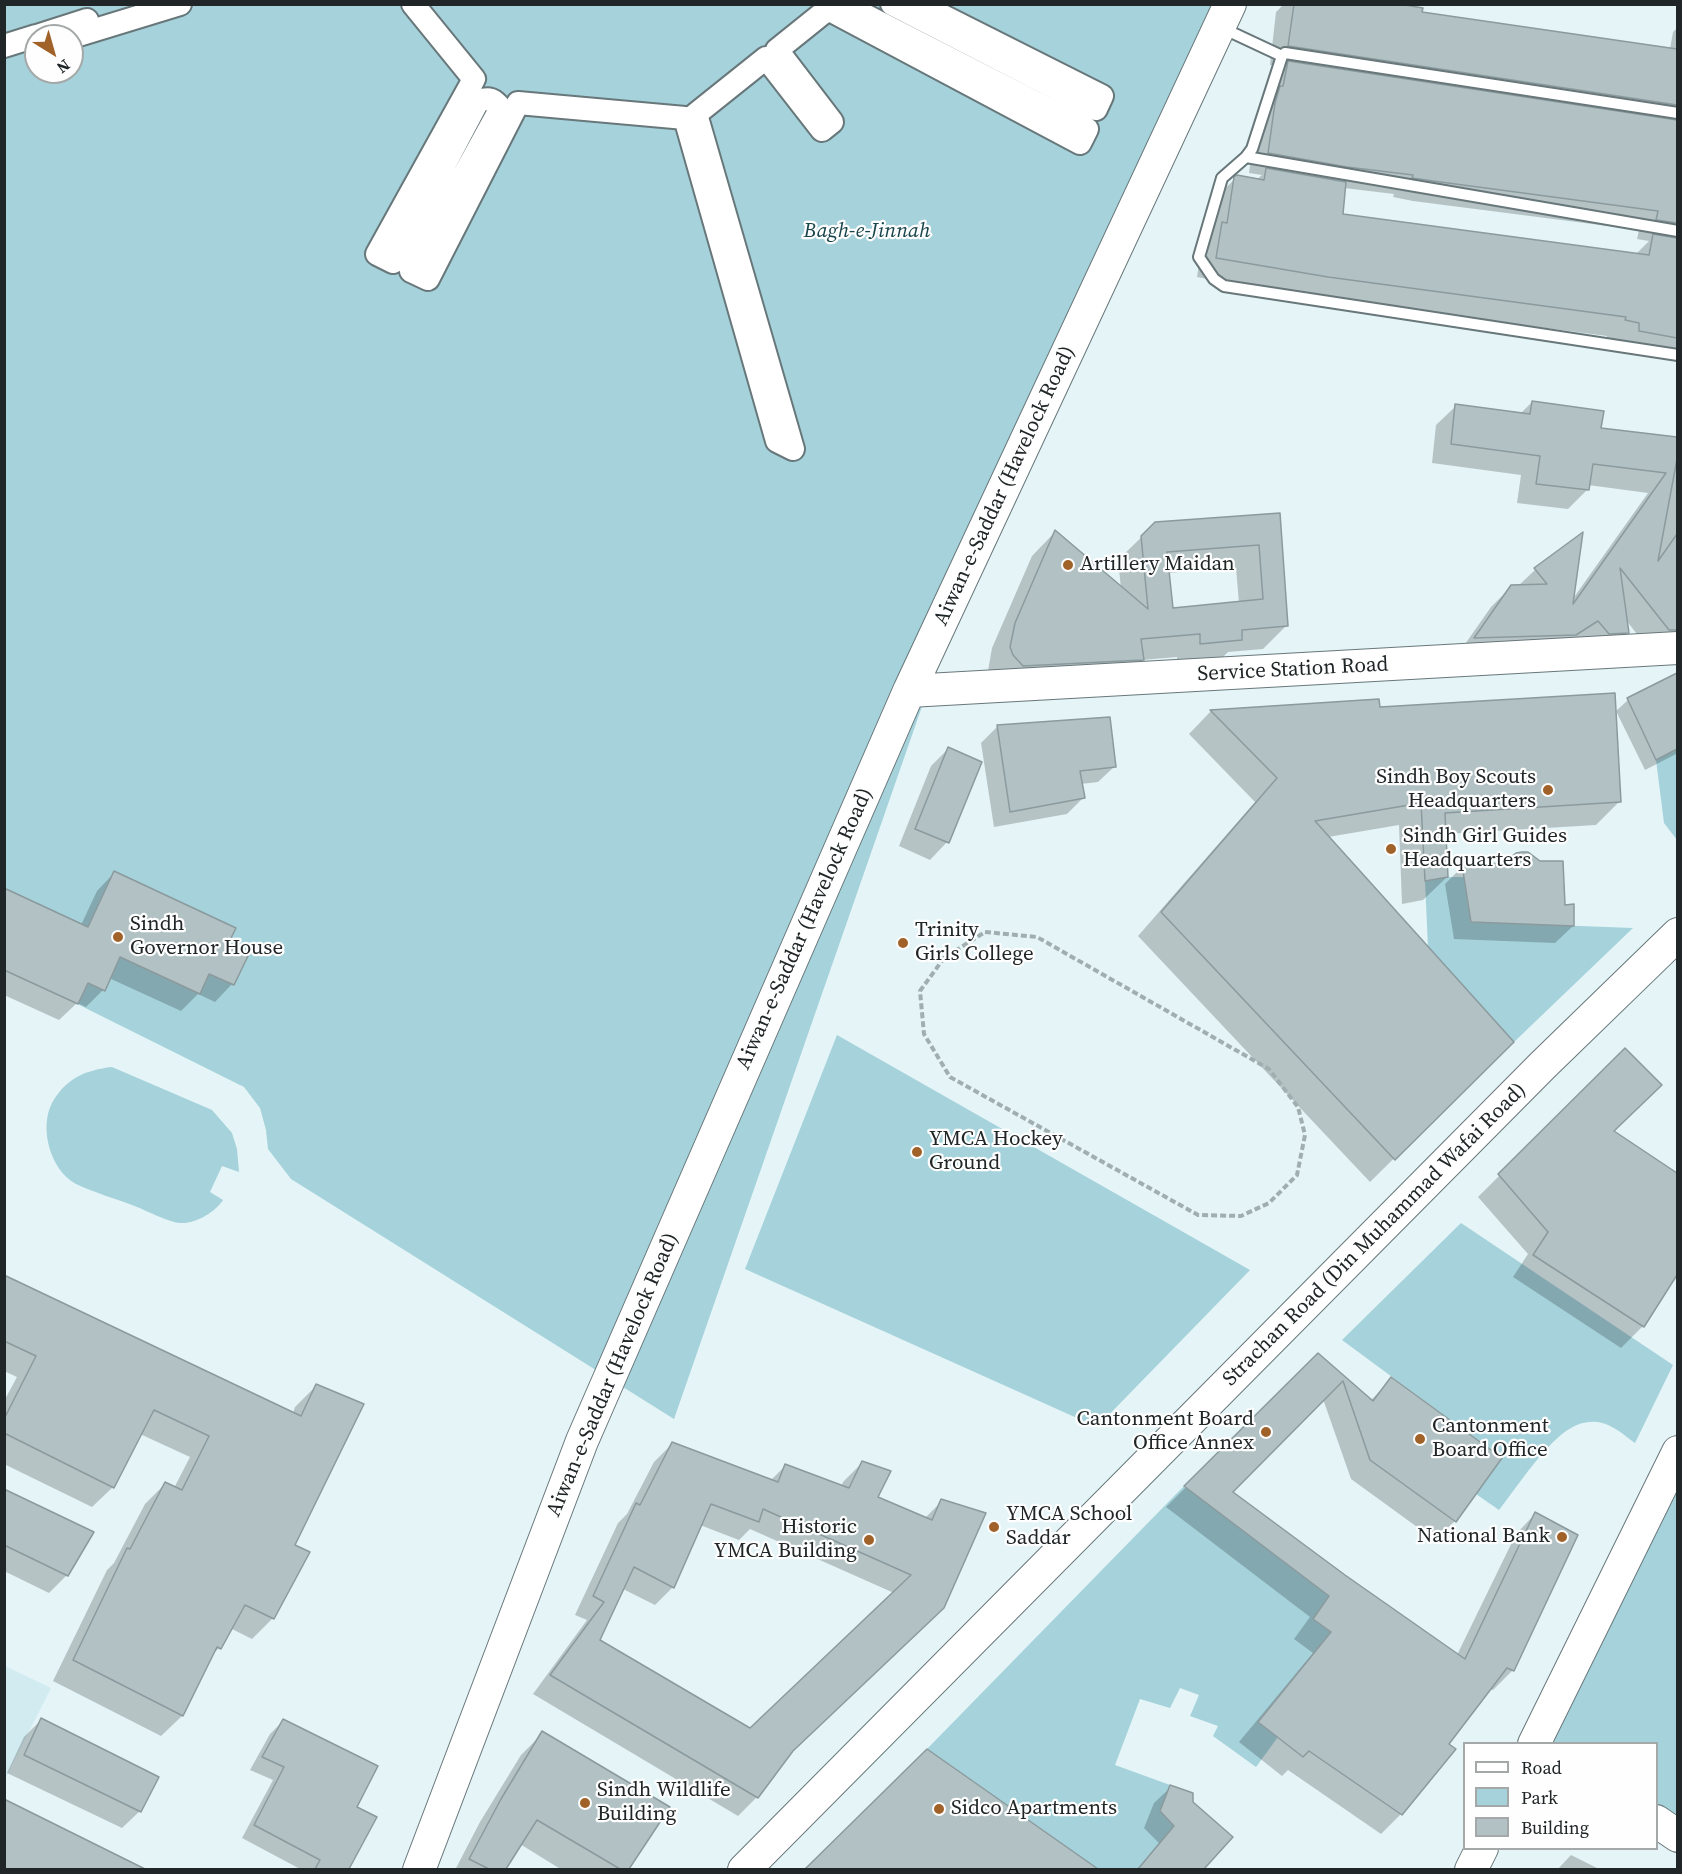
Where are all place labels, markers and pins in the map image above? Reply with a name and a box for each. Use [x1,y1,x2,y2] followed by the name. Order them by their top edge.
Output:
[1080,552,1235,578] place label: Artillery Maidan
[1061,558,1075,572] marker: Artillery Maidan
[1376,765,1536,815] place label: Sindh Boy Scouts Headquarters
[1541,783,1555,797] marker: Sindh Boy Scouts Headquarters
[1403,824,1567,874] place label: Sindh Girl Guides Headquarters
[1384,842,1398,856] marker: Sindh Girl Guides Headquarters
[130,912,283,962] place label: Sindh Governor House
[915,918,1034,968] place label: Trinity Girls College
[111,930,125,944] marker: Sindh Governor House
[896,936,910,950] marker: Trinity Girls College
[929,1127,1063,1177] place label: YMCA Hockey Ground
[910,1145,924,1159] marker: YMCA Hockey Ground
[1077,1407,1254,1457] place label: Cantonment Board Office Annex
[1432,1414,1549,1464] place label: Cantonment Board Office
[1259,1425,1273,1439] marker: Cantonment Board Office Annex
[1413,1432,1427,1446] marker: Cantonment Board Office
[1006,1502,1132,1552] place label: YMCA School Saddar
[714,1515,857,1565] place label: Historic YMCA Building
[987,1520,1001,1534] marker: YMCA School Saddar
[1417,1524,1550,1550] place label: National Bank
[1555,1530,1569,1544] marker: National Bank
[862,1533,876,1547] marker: Historic YMCA Building
[597,1778,731,1828] place label: Sindh Wildlife Building
[578,1796,592,1810] marker: Sindh Wildlife Building
[951,1796,1117,1822] place label: Sidco Apartments
[932,1802,946,1816] marker: Sidco Apartments

